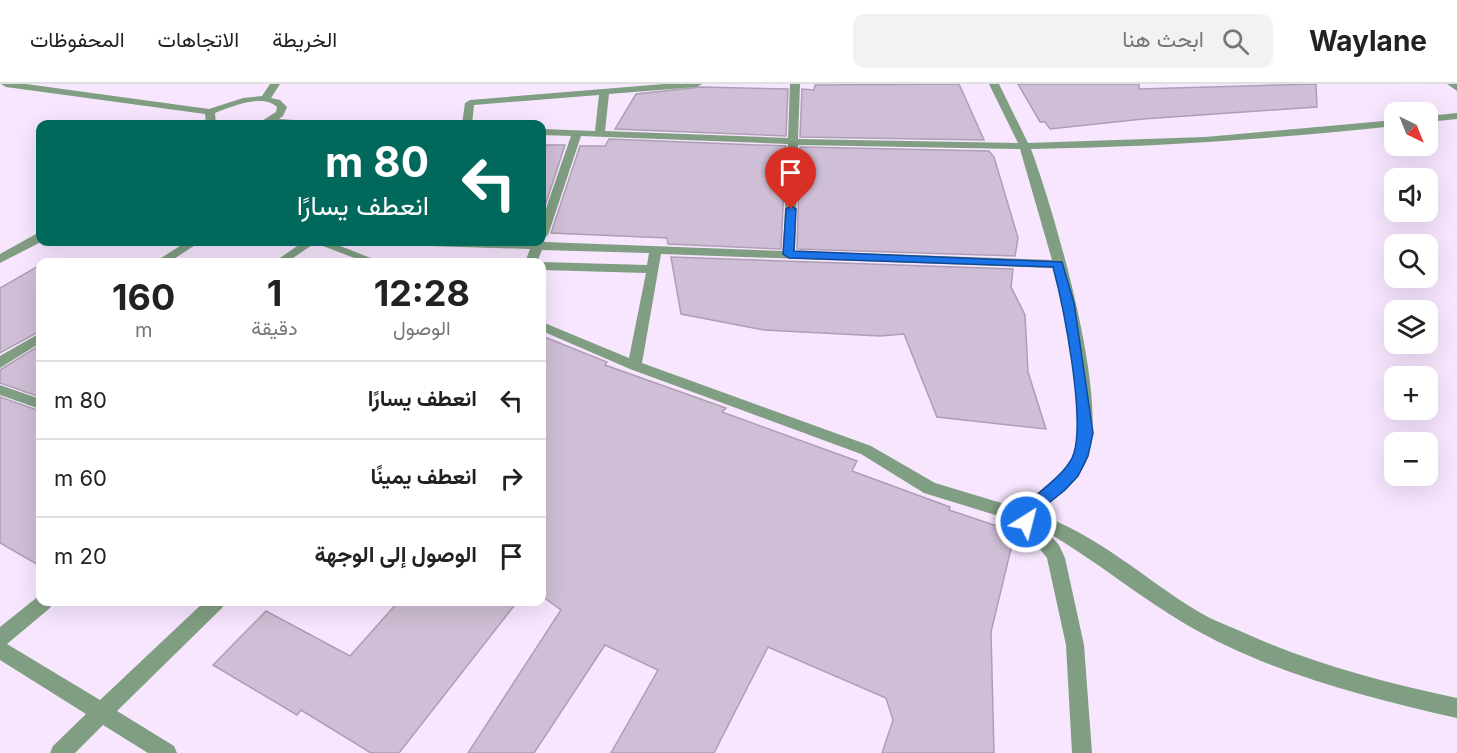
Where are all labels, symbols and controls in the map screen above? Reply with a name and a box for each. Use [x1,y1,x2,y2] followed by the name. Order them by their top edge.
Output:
[853,14,1273,68] search box
[1309,24,1427,58] text: Waylane
[1219,25,1252,58] icon: search
[1122,26,1204,52] text: ابحث هنا
[30,27,125,52] text: المحفوظات
[158,27,239,52] text: الاتجاهات
[272,27,337,52] text: الخريطة
[1384,102,1438,156] north arrow
[1384,102,1438,486] map controls
[325,136,429,187] text: 80 m
[450,144,528,222] icon: left
[765,147,816,209] pin
[774,156,807,189] icon: arrive
[1384,168,1438,222] button: sound
[297,189,429,222] text: انعطف يسارًا
[1384,234,1438,288] button: search
[267,271,282,315] text: 1
[374,271,470,315] text: 12:28
[112,275,175,319] text: 160
[1384,300,1438,354] button: layers
[251,316,298,340] text: دقيقة
[393,316,451,340] text: الوصول
[135,318,152,342] text: m
[1384,366,1438,420] button: +
[495,384,528,417] icon: left
[368,385,477,411] text: انعطف يسارًا
[54,387,107,413] text: 80 m
[1384,432,1438,486] button: −
[495,462,528,495] icon: right
[370,463,477,489] text: انعطف يمينًا
[54,465,107,491] text: 60 m
[994,490,1058,554] position arrow
[495,540,528,573] icon: arrive
[314,541,477,567] text: الوصول إلى الوجهة
[54,543,107,569] text: 20 m

